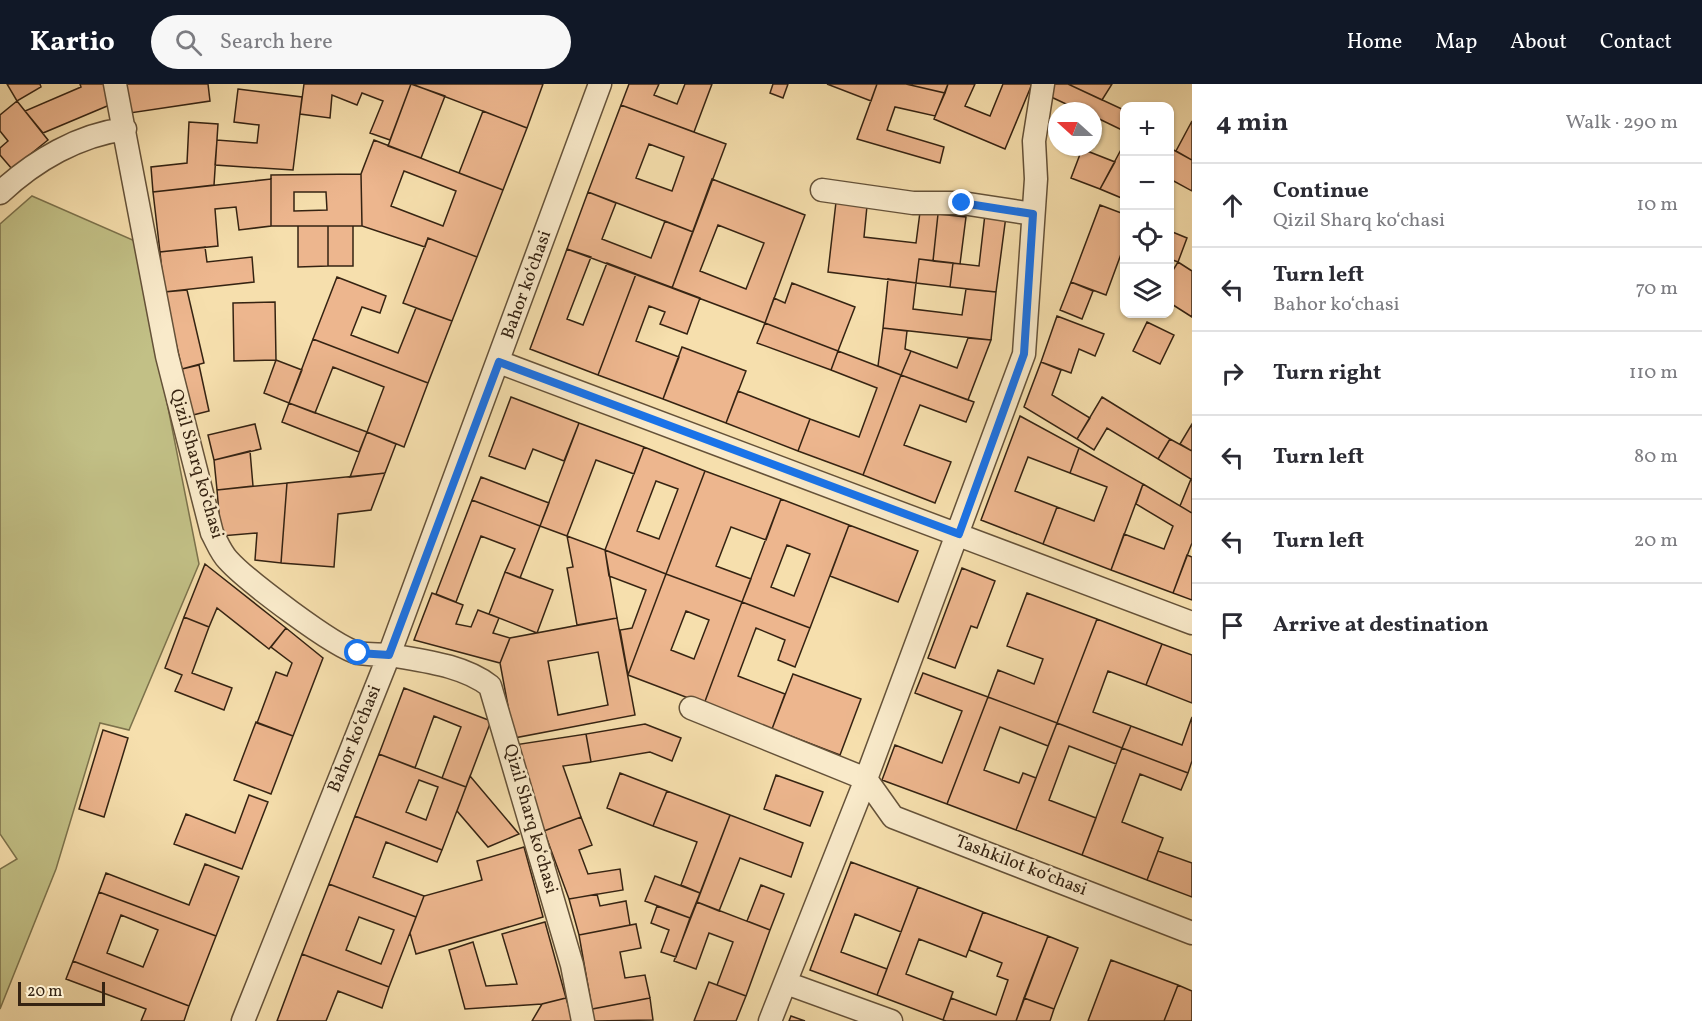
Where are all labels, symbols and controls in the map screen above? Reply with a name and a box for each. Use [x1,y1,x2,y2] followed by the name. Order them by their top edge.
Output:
[151,15,571,69] search box
[30,23,115,62] text: Kartio
[172,26,205,59] icon: search
[220,27,333,58] text: Search here
[1347,28,1402,57] text: Home
[1435,28,1477,57] text: Map
[1510,28,1567,57] text: About
[1600,28,1672,57] text: Contact
[1048,102,1102,156] north arrow
[1120,102,1174,318] map controls
[1120,102,1174,156] button: +
[1216,105,1288,141] text: 4 min
[1566,109,1678,137] text: Walk · 290 m
[1120,156,1174,210] button: −
[1273,176,1369,207] text: Continue
[948,189,974,215] route end
[1216,189,1249,222] icon: ahead
[1637,191,1678,219] text: 10 m
[1273,207,1445,235] text: Qizil Sharq koʻchasi
[1120,210,1174,264] button: locate
[496,227,558,343] street label: Bahor koʻchasi
[1273,260,1364,291] text: Turn left
[1120,264,1174,318] button: layers
[1216,273,1249,306] icon: left
[1635,275,1678,303] text: 70 m
[1273,291,1400,319] text: Bahor koʻchasi
[1216,357,1249,390] icon: right
[1273,358,1381,389] text: Turn right
[1629,359,1678,387] text: 110 m
[163,386,229,542] street label: Qizil Sharq koʻchasi
[1216,441,1249,474] icon: left
[1273,442,1364,473] text: Turn left
[1634,443,1678,471] text: 80 m
[1216,525,1249,558] icon: left
[1273,526,1364,557] text: Turn left
[1634,527,1678,555] text: 20 m
[1216,609,1249,642] icon: arrive
[1273,610,1489,641] text: Arrive at destination
[344,639,370,665] route start
[322,682,388,796] street label: Bahor koʻchasi
[497,741,563,897] street label: Qizil Sharq koʻchasi
[952,829,1090,903] street label: Tashkilot koʻchasi
[18,979,105,1006] scale bar
[27,981,62,1003] text: 20 m

